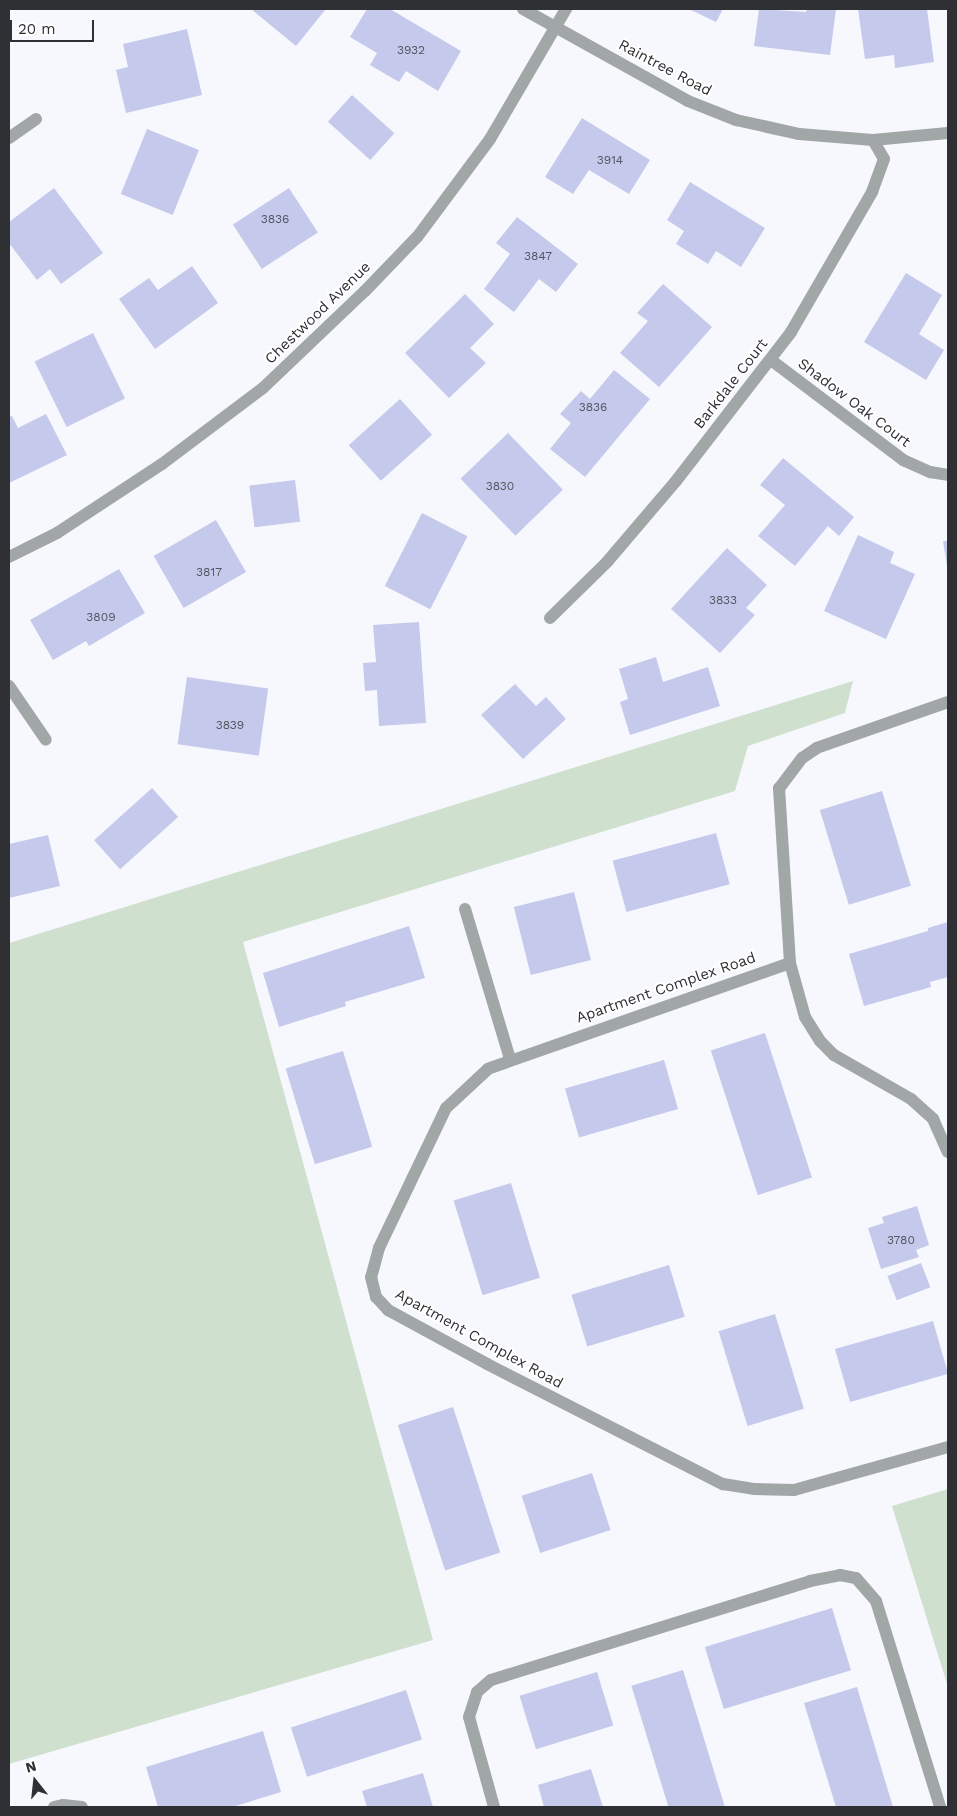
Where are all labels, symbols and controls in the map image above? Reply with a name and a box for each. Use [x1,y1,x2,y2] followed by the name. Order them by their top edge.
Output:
[12,10,96,42] scale bar
[18,20,56,38] text: 20 m
[615,36,715,100] street label: Raintree Road
[397,44,425,58] house number: 3932
[597,154,623,168] house number: 3914
[261,213,289,227] house number: 3836
[524,250,552,264] house number: 3847
[261,258,375,368] street label: Chestwood Avenue
[690,335,772,433] street label: Barkdale Court
[794,355,914,451] street label: Shadow Oak Court
[579,401,607,415] house number: 3836
[486,480,514,494] house number: 3830
[196,566,222,580] house number: 3817
[709,594,737,608] house number: 3833
[86,611,116,625] house number: 3809
[216,719,244,733] house number: 3839
[574,949,758,1027] street label: Apartment Complex Road
[887,1234,915,1248] house number: 3780
[392,1285,566,1393] street label: Apartment Complex Road
[10,1756,60,1806] north arrow
[24,1757,38,1776] text: N

